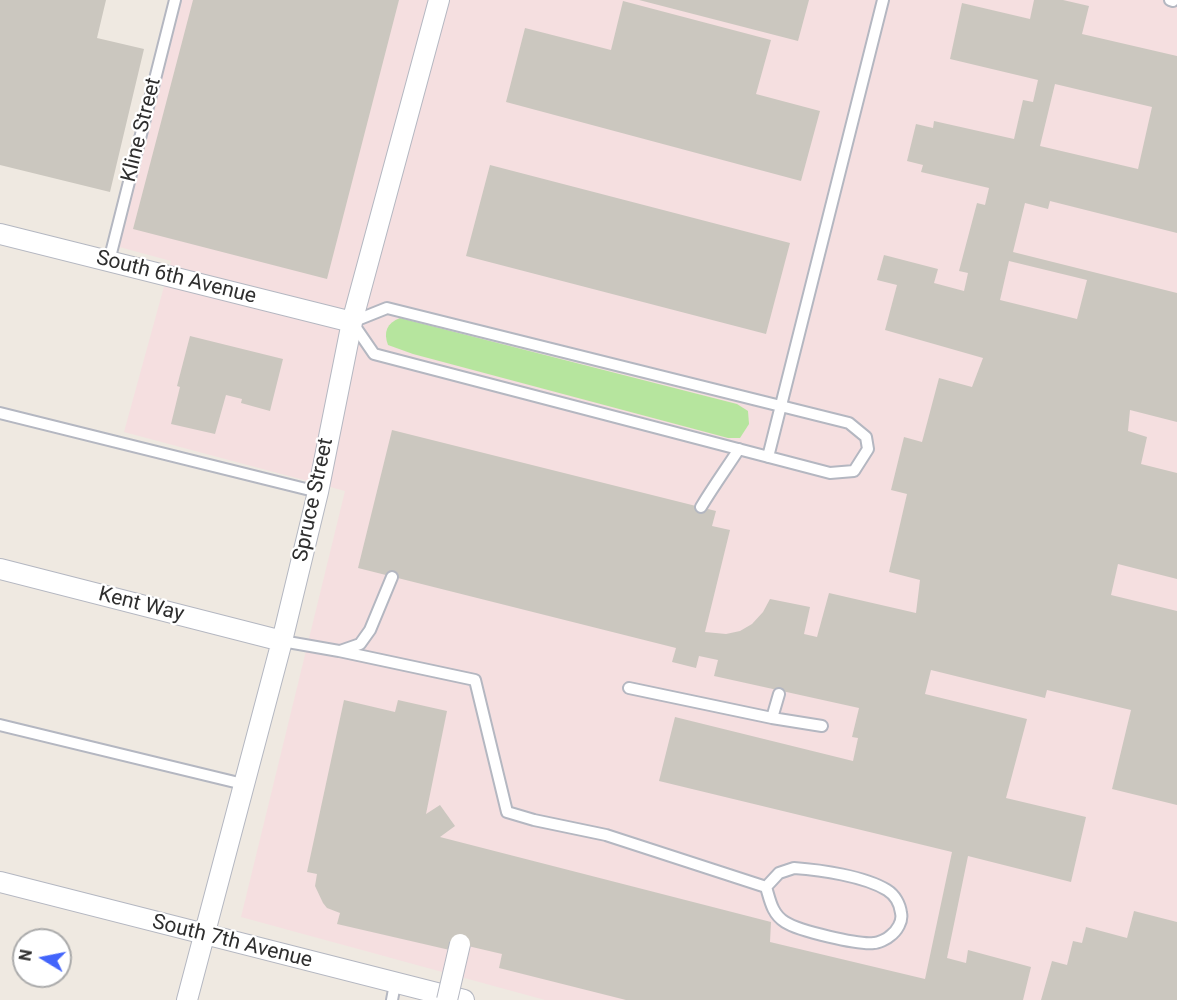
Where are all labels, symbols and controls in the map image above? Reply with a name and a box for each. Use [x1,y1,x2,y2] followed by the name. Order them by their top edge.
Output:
[117,75,167,185] street label: Kline Street
[93,246,259,310] street label: South 6th Avenue
[289,436,339,564] street label: Spruce Street
[96,582,186,628] street label: Kent Way
[149,910,315,974] street label: South 7th Avenue
[12,928,72,988] north arrow
[15,948,36,962] text: N

